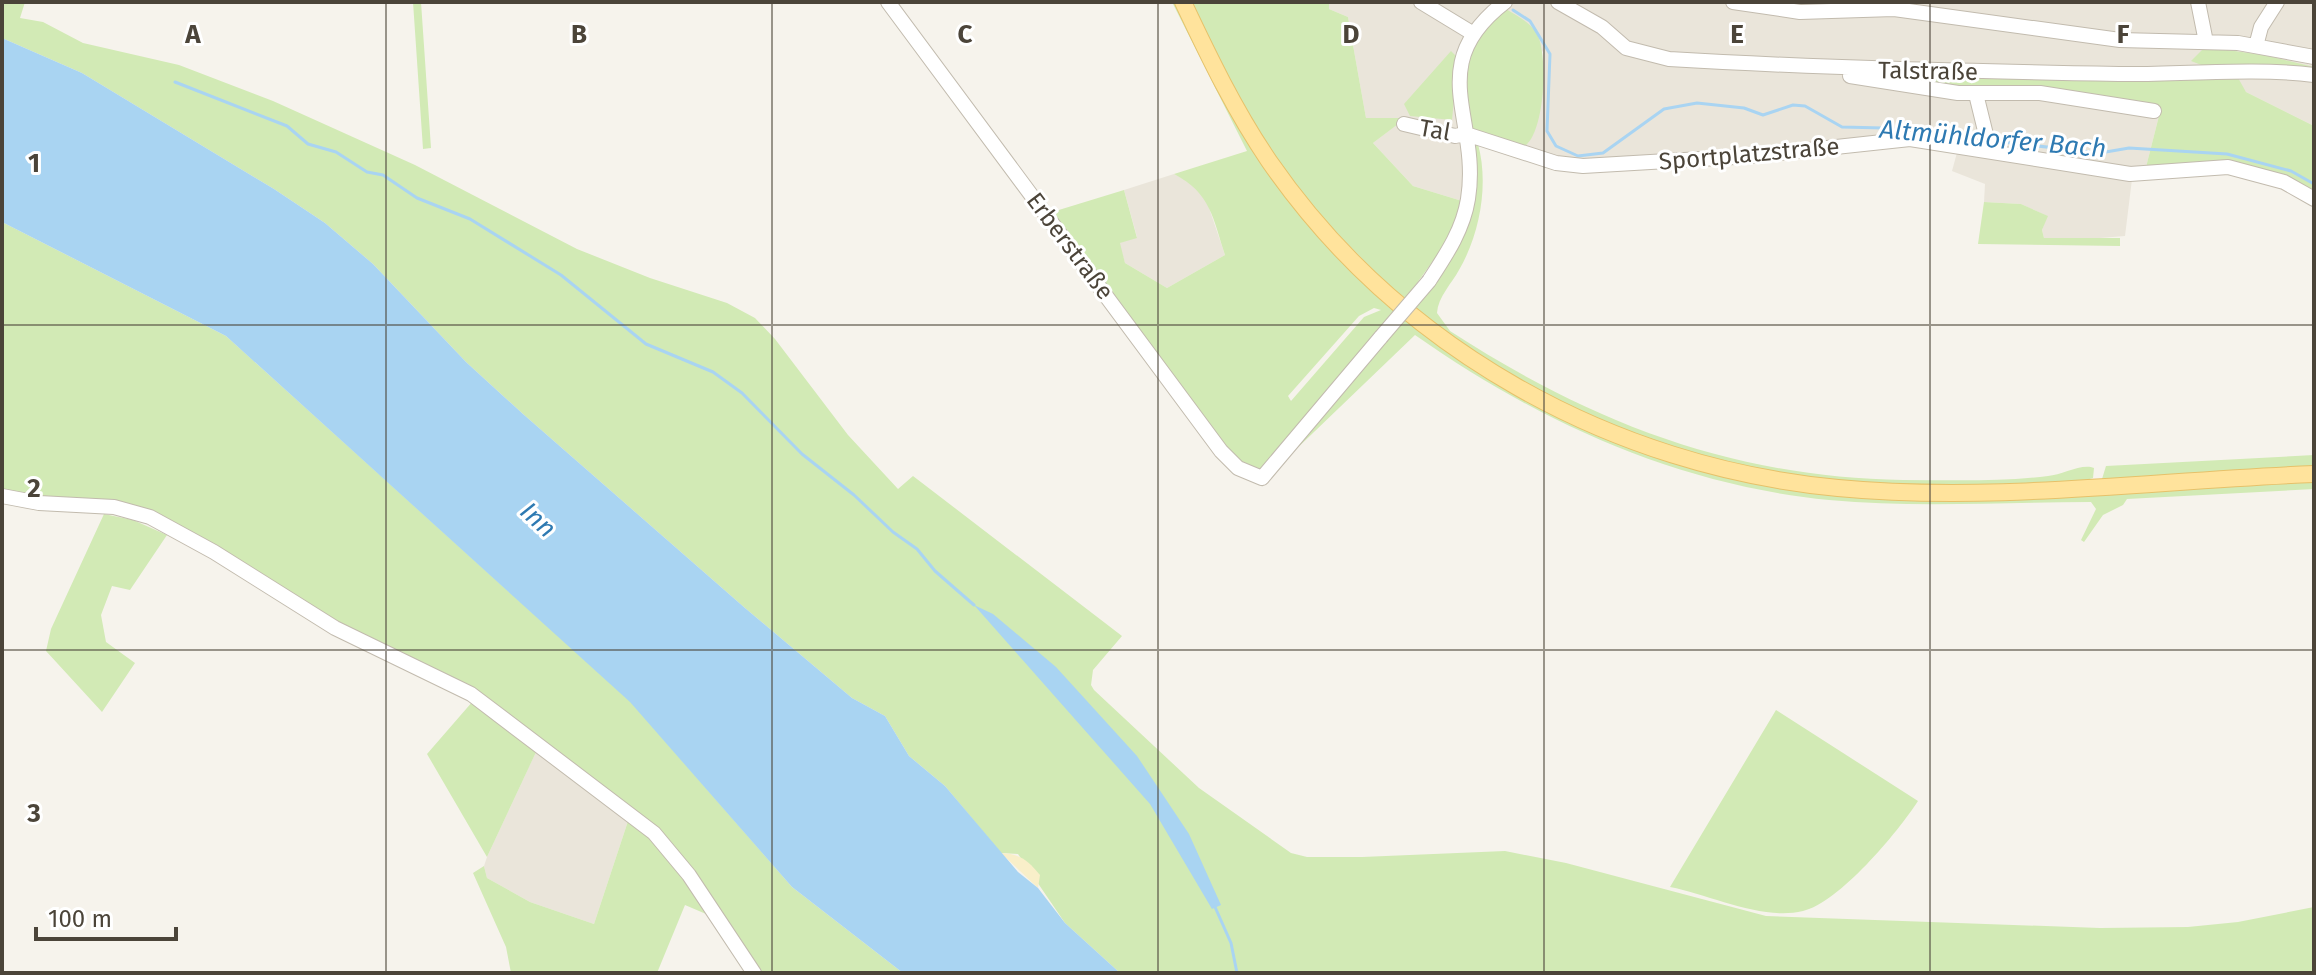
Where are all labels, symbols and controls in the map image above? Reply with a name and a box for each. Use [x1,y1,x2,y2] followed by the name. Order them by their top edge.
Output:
[184,19,201,50] text: A
[571,19,587,50] text: B
[958,19,973,50] text: C
[1343,19,1360,50] text: D
[1730,19,1744,50] text: E
[2117,19,2130,50] text: F
[1878,56,1978,86] street label: Talstraße
[1417,114,1453,146] street label: Tal
[1877,114,2108,164] water label: Altmühldorfer Bach
[1658,132,1840,176] street label: Sportplatzstraße
[28,148,40,179] text: 1
[1021,187,1119,305] street label: Erberstraße
[27,473,41,504] text: 2
[514,496,562,544] water label: Inn
[26,798,41,829] text: 3
[36,891,176,941] scale bar
[48,905,112,933] text: 100 m

